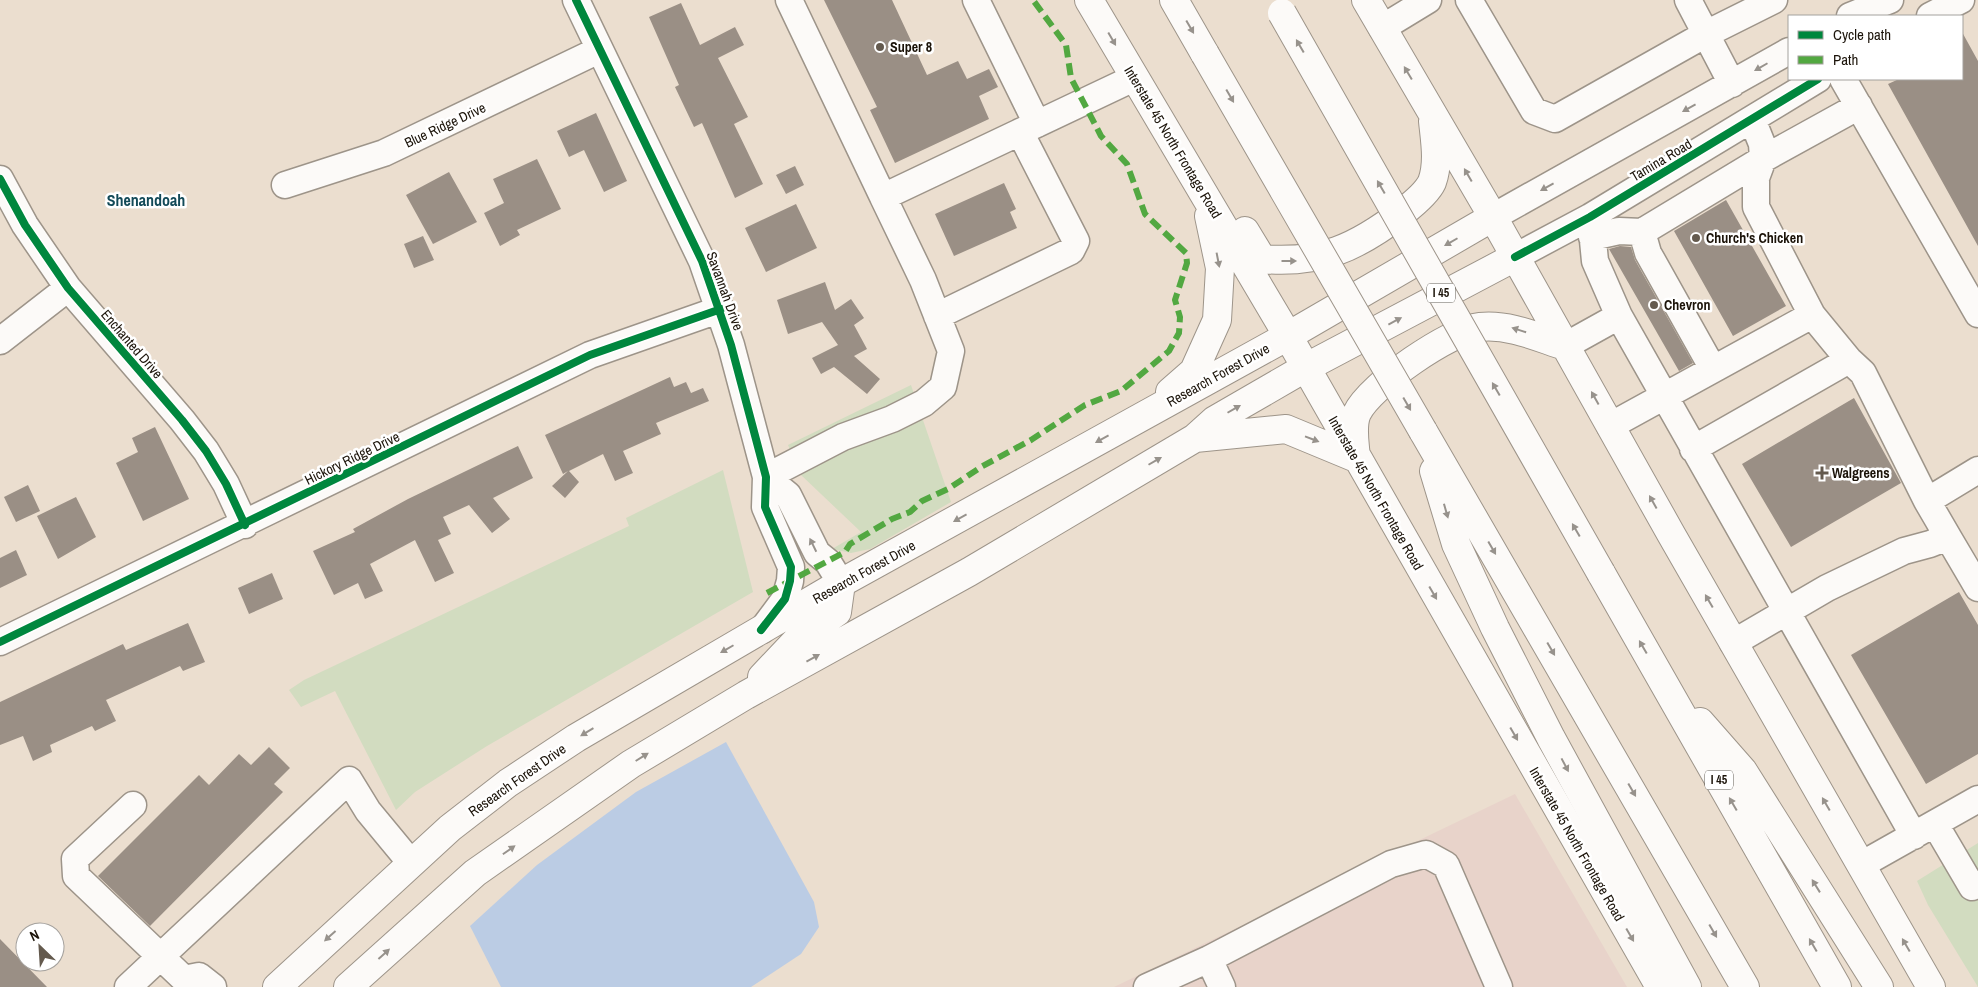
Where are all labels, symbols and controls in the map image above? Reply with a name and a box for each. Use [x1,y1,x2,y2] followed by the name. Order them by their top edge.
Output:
[1788,15,1963,80] legend
[1186,20,1194,35] one-way arrow
[1833,24,1891,45] text: Cycle path
[1107,32,1116,46] one-way arrow
[890,38,932,56] place label: Super 8
[1296,40,1305,53] one-way arrow
[874,41,886,53] marker: Super 8
[1833,49,1858,70] text: Path
[1120,62,1226,222] street label: Interstate 45 North Frontage Road
[1754,63,1767,72] one-way arrow
[1403,66,1412,79] one-way arrow
[1225,90,1234,103] one-way arrow
[402,98,488,152] street label: Blue Ridge Drive
[1683,103,1696,112] one-way arrow
[1627,135,1695,185] street label: Tamina Road
[1464,167,1472,182] one-way arrow
[1376,181,1385,194] one-way arrow
[1541,182,1554,191] one-way arrow
[107,189,185,211] district label: Shenandoah
[1706,229,1803,247] place label: Church's Chicken
[1690,232,1702,244] marker: Church's Chicken
[1444,237,1457,246] one-way arrow
[702,249,748,333] street label: Savannah Drive
[1214,253,1222,269] one-way arrow
[1281,257,1297,265] one-way arrow
[1427,284,1455,302] road number: I 45
[1664,296,1711,314] place label: Chevron
[1648,299,1660,311] marker: Chevron
[97,306,167,382] street label: Enchanted Drive
[1388,316,1402,325] one-way arrow
[1511,326,1526,334] one-way arrow
[1163,339,1273,411] street label: Research Forest Drive
[1492,382,1500,397] one-way arrow
[1590,392,1599,405] one-way arrow
[1403,397,1412,410] one-way arrow
[1227,404,1241,413] one-way arrow
[1324,413,1428,573] street label: Interstate 45 North Frontage Road
[302,427,402,489] street label: Hickory Ridge Drive
[1095,435,1109,443] one-way arrow
[1305,435,1320,443] one-way arrow
[1148,457,1161,466] one-way arrow
[1832,464,1890,482] place label: Walgreens
[1816,467,1828,479] marker: Walgreens
[1649,496,1658,509] one-way arrow
[1442,504,1450,519] one-way arrow
[954,514,967,523] one-way arrow
[1572,524,1581,537] one-way arrow
[809,536,919,608] street label: Research Forest Drive
[808,538,816,552] one-way arrow
[1487,542,1496,555] one-way arrow
[1429,585,1437,600] one-way arrow
[1705,594,1714,607] one-way arrow
[1639,641,1648,654] one-way arrow
[1546,643,1555,656] one-way arrow
[720,645,734,654] one-way arrow
[805,654,820,662] one-way arrow
[1510,726,1518,741] one-way arrow
[580,727,593,736] one-way arrow
[465,740,569,820] street label: Research Forest Drive
[636,753,649,762] one-way arrow
[1561,758,1570,771] one-way arrow
[1525,764,1629,924] street label: Interstate 45 North Frontage Road
[1705,770,1733,790] road number: I 45
[1627,784,1636,797] one-way arrow
[1728,797,1737,810] one-way arrow
[1821,797,1830,810] one-way arrow
[502,845,515,855] one-way arrow
[1811,880,1821,893] one-way arrow
[15,922,65,972] north arrow
[27,925,42,945] text: N
[1708,925,1717,938] one-way arrow
[1626,928,1634,943] one-way arrow
[324,930,336,942] one-way arrow
[1809,937,1817,952] one-way arrow
[1902,938,1911,951] one-way arrow
[378,948,390,960] one-way arrow

